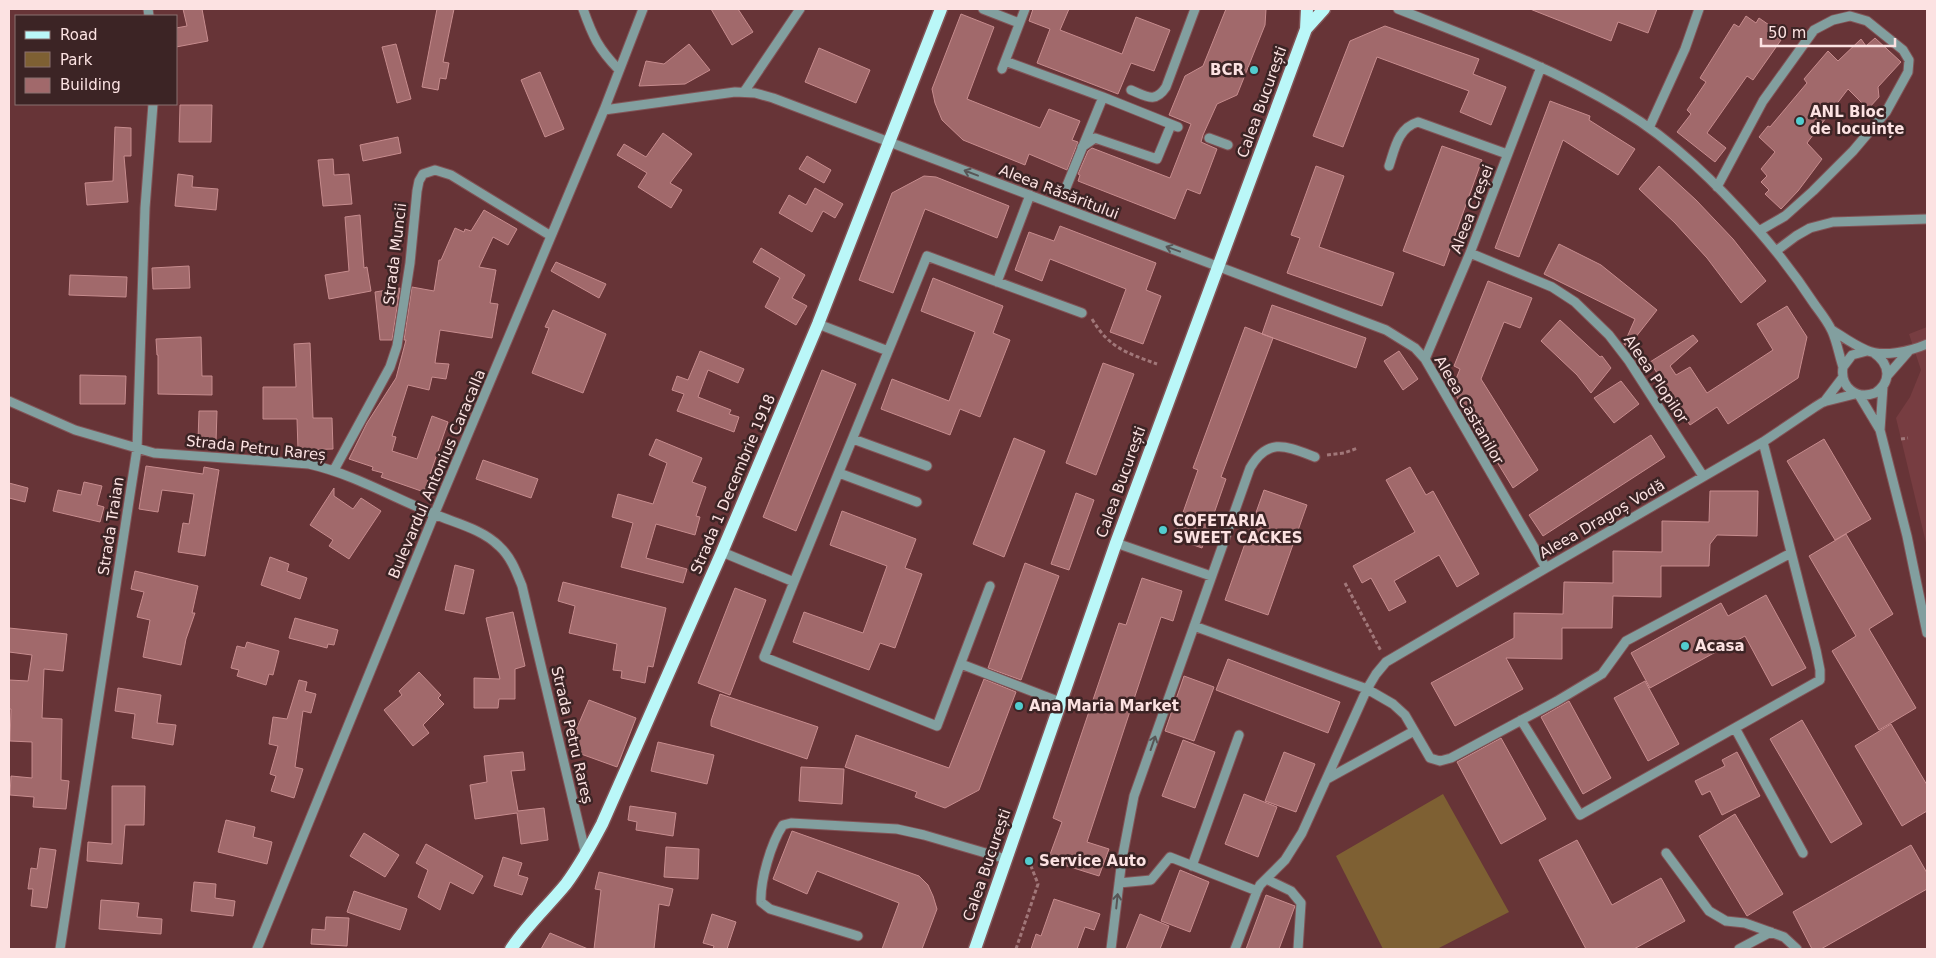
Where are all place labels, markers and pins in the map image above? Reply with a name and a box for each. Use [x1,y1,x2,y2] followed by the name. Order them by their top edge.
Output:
[1210,61,1244,79] place label: BCR
[1248,64,1260,76] marker: BCR
[1810,103,1904,138] place label: ANL Bloc de locuințe
[1794,115,1806,127] marker: ANL Bloc de locuințe
[1173,512,1303,547] place label: COFETARIA SWEET CACKES
[1157,524,1169,536] marker: COFETARIA SWEET CACKES
[1695,637,1745,655] place label: Acasa
[1679,640,1691,652] marker: Acasa
[1029,697,1179,715] place label: Ana Maria Market
[1013,700,1025,712] marker: Ana Maria Market
[1039,852,1146,870] place label: Service Auto
[1023,855,1035,867] marker: Service Auto

